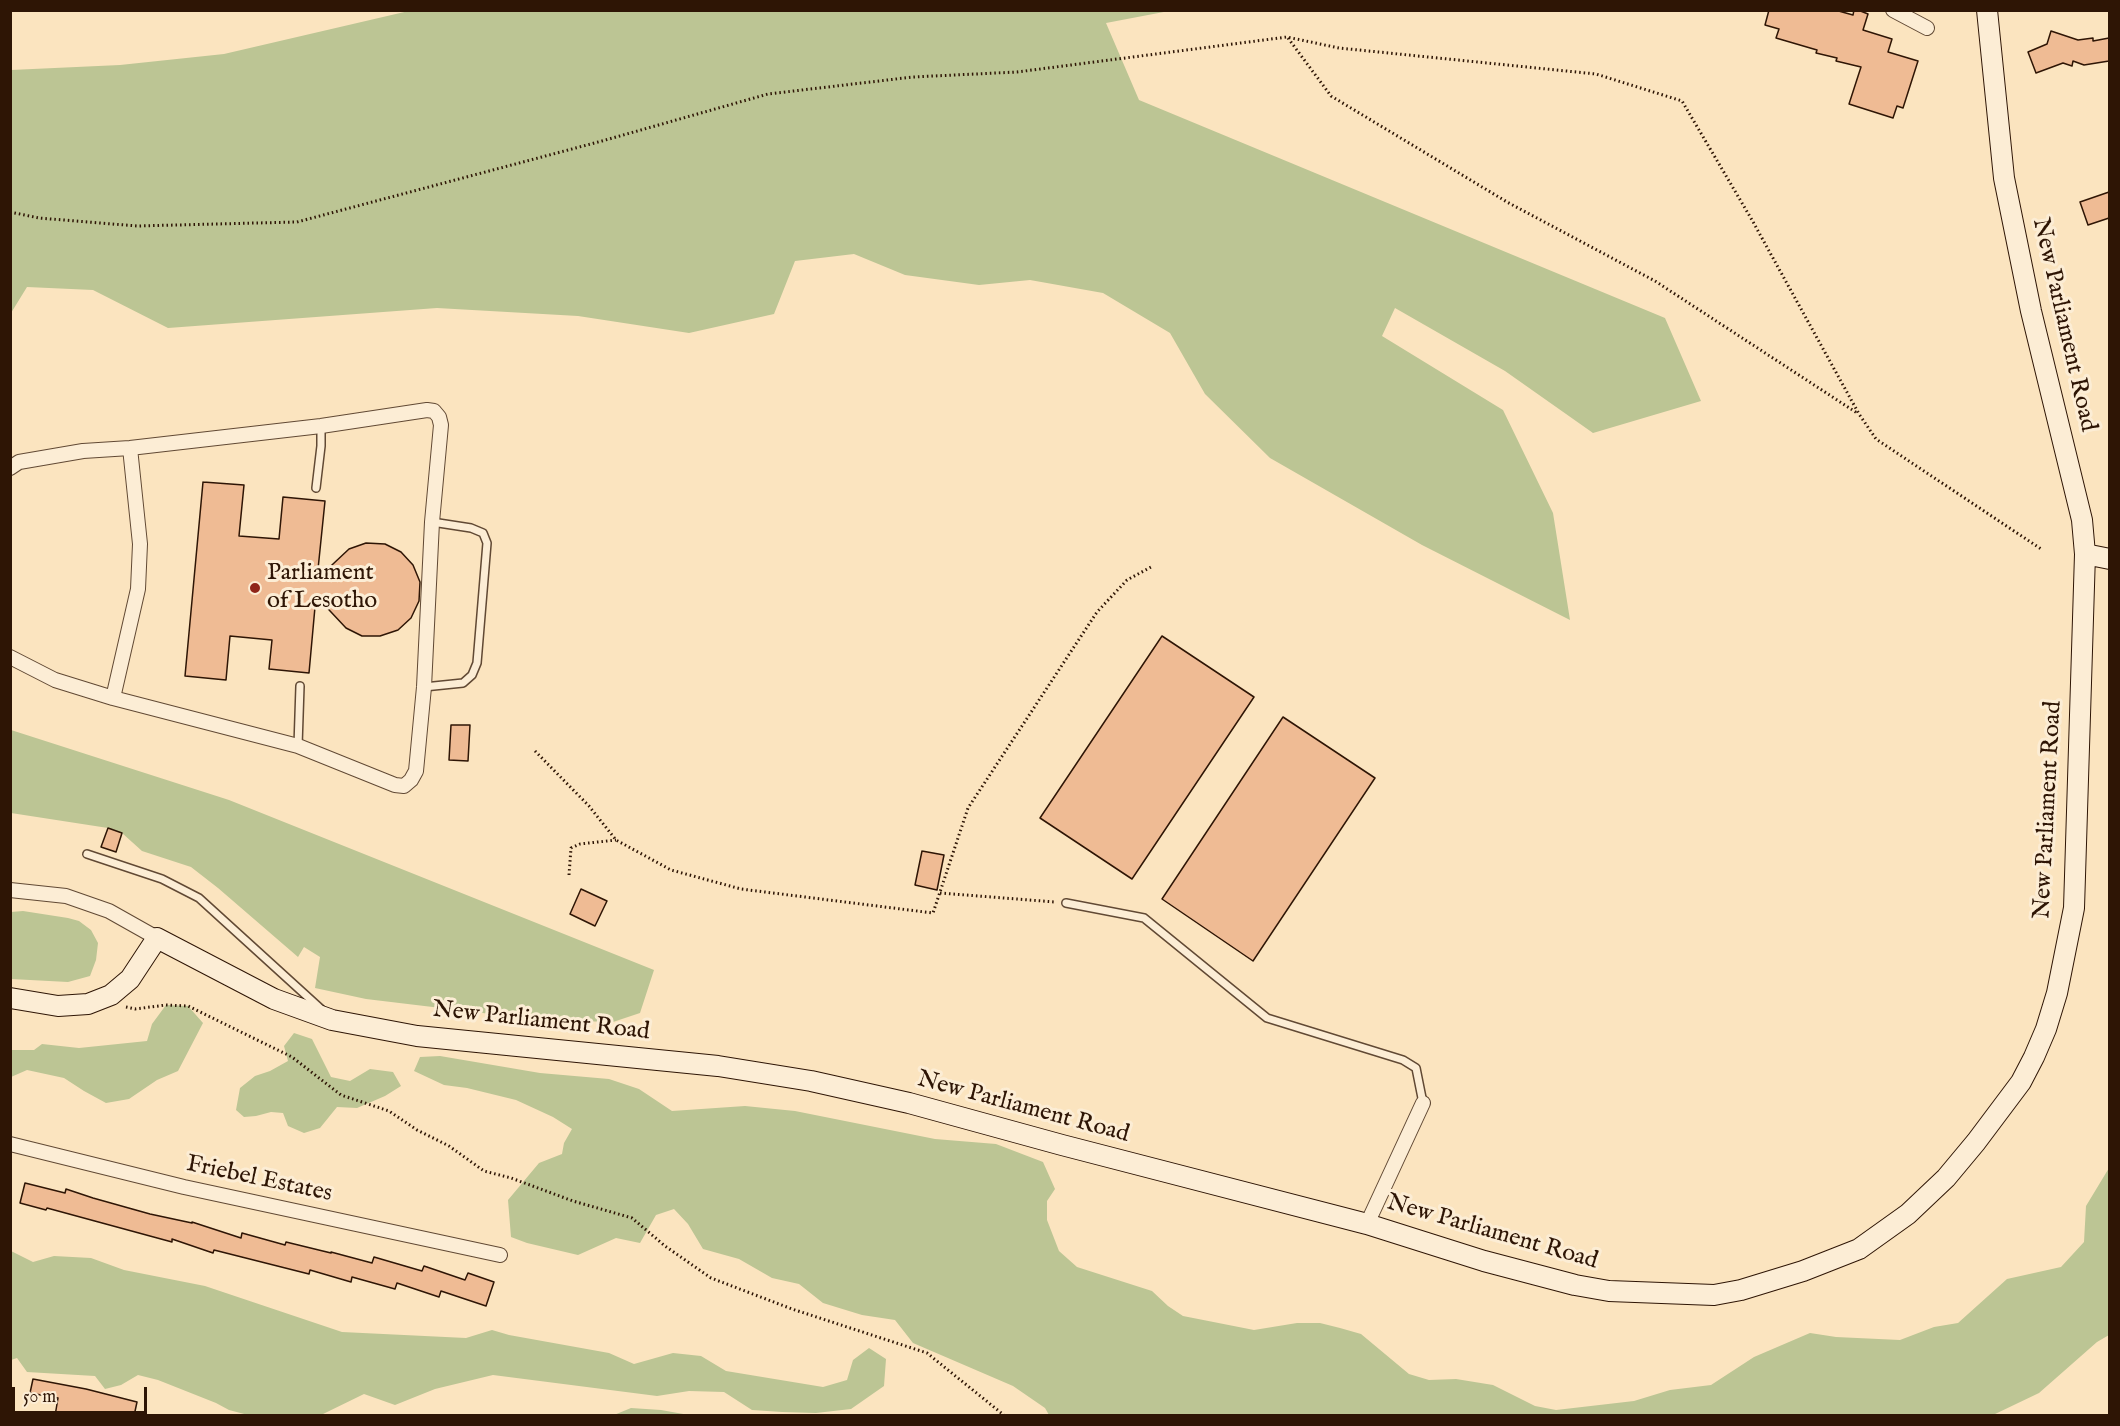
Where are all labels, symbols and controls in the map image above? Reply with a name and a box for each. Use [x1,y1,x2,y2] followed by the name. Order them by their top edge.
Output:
[2024,215,2102,435] street label: New Parliament Road
[267,560,377,616] place label: Parliament of Lesotho
[248,581,262,595] marker: Parliament of Lesotho
[2029,700,2069,920] street label: New Parliament Road
[431,996,651,1048] street label: New Parliament Road
[914,1066,1132,1150] street label: New Parliament Road
[184,1151,334,1209] street label: Friebel Estates
[1383,1189,1601,1277] street label: New Parliament Road
[15,1375,150,1413] scale bar
[23,1386,56,1409] text: 50 m

